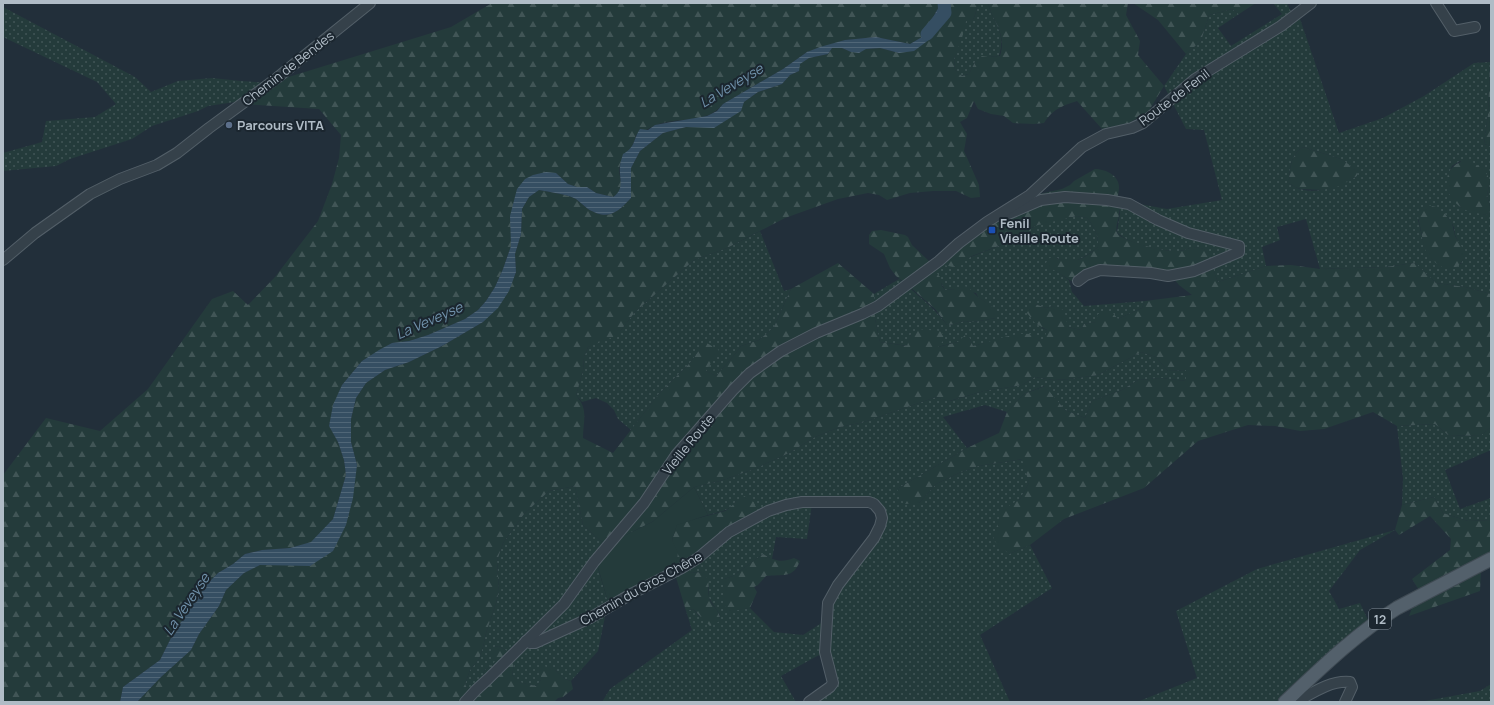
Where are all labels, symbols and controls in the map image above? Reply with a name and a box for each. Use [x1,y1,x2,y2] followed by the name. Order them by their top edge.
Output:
[238,26,338,110] street label: Chemin de Bendes
[696,58,767,111] water label: La Veveyse
[1135,64,1213,130] street label: Route de Fenil
[237,116,324,134] place label: Parcours VITA
[224,120,234,130] marker: Parcours VITA
[1000,214,1079,247] place label: Fenil Vieille Route
[987,225,997,235] marker: Fenil Vieille Route
[393,297,466,343] water label: La Veveyse
[658,409,718,478] street label: Vieille Route
[577,547,706,629] street label: Chemin du Gros Chêne
[158,569,214,639] water label: La Veveyse
[1369,609,1391,629] road number: 12

